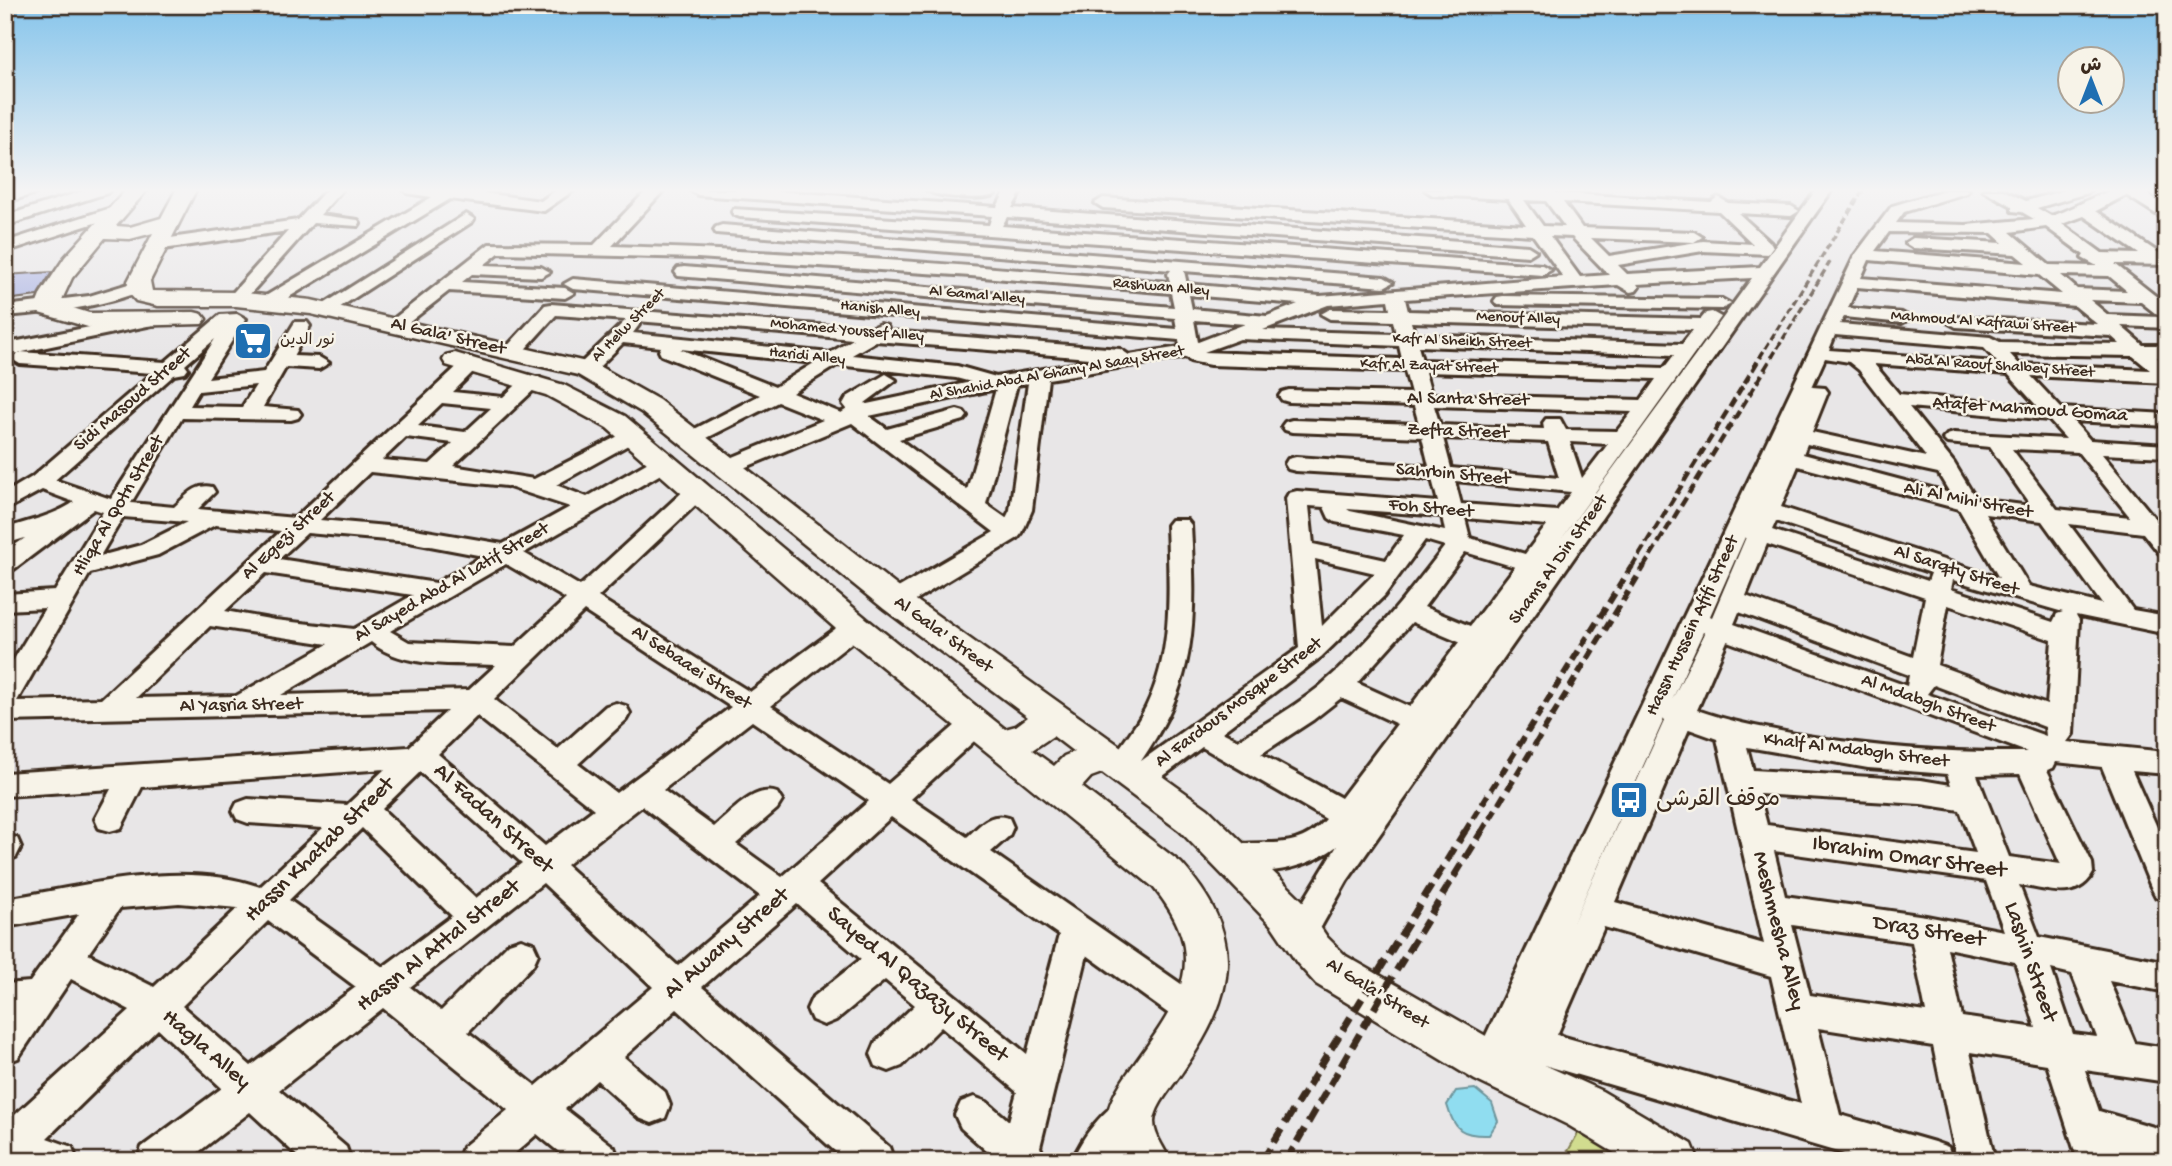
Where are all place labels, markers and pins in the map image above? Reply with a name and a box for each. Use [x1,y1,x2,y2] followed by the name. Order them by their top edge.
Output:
[232,320,274,362] supermarket icon: نور الدين
[280,332,335,351] place label: نور الدين
[1608,779,1650,821] bus stop icon: موقف القرشى
[1656,787,1780,814] place label: موقف القرشى

